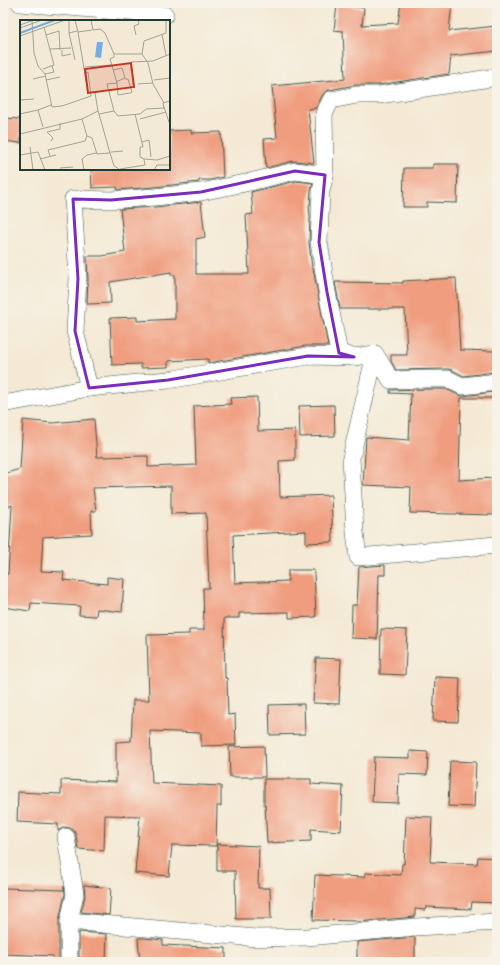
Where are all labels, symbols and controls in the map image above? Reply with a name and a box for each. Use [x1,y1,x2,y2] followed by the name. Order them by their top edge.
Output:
[20,20,170,170] inset map

